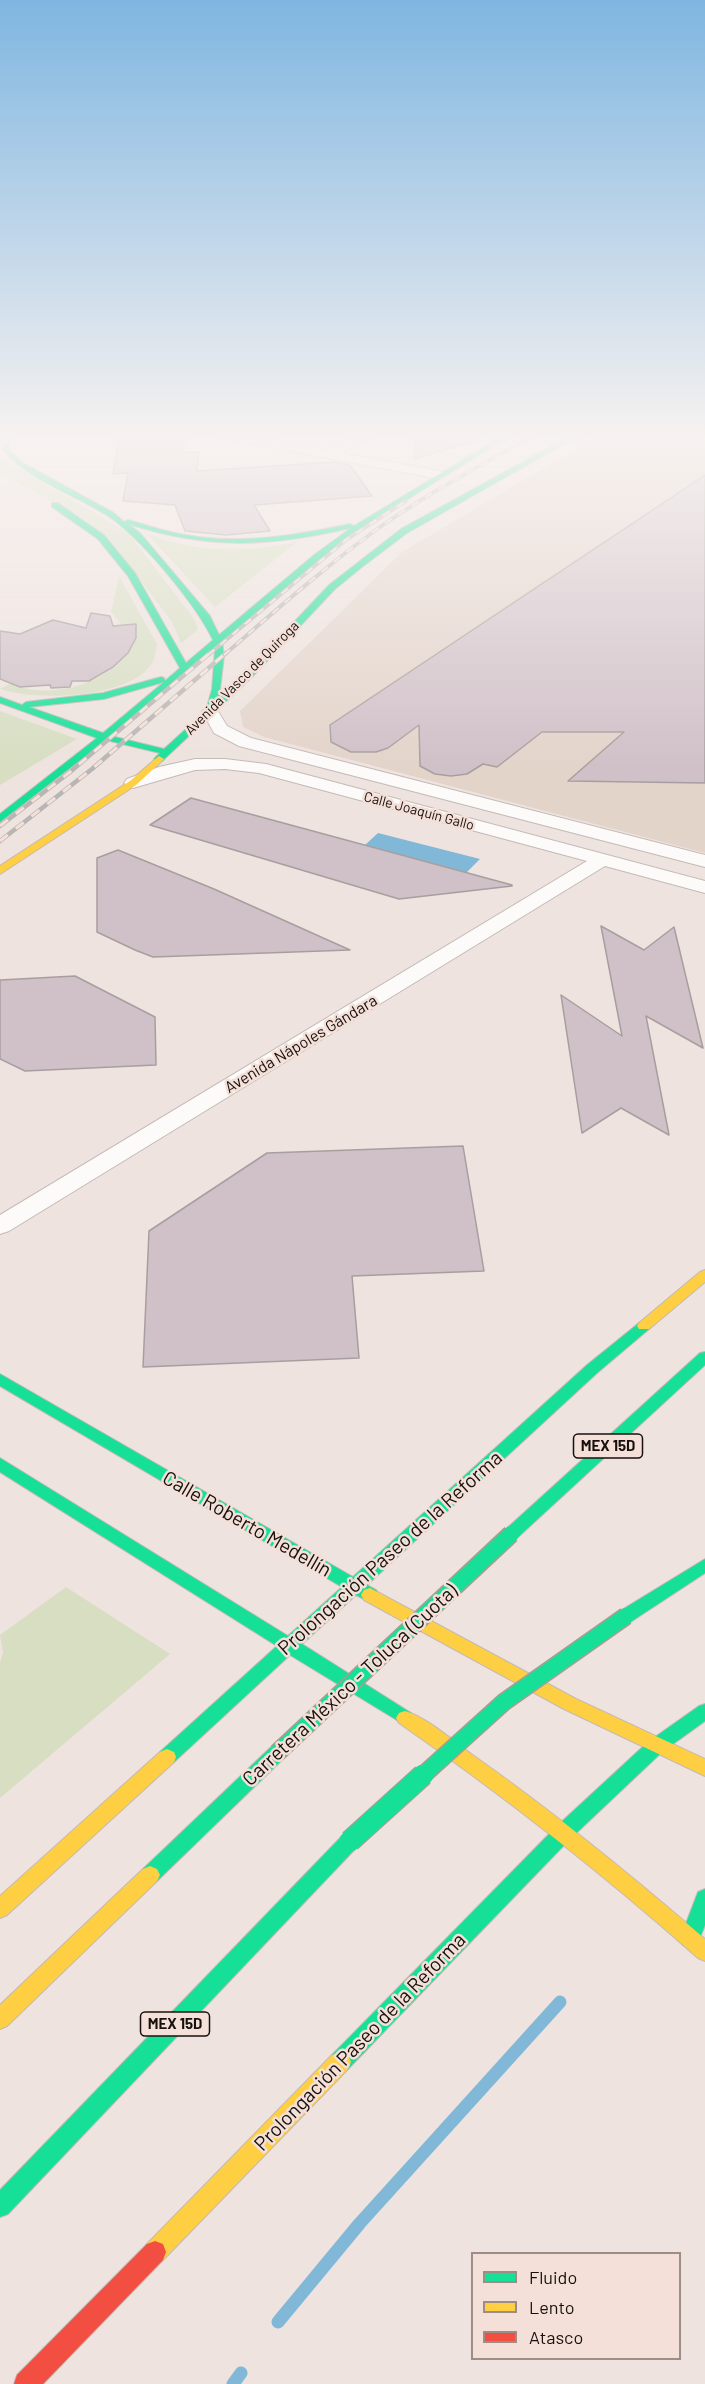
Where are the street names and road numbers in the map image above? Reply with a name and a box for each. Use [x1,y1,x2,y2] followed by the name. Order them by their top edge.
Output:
[182,618,302,738] street label: Avenida Vasco de Quiroga
[362,788,476,834] street label: Calle Joaquín Gallo
[221,991,381,1097] street label: Avenida Nápoles Gándara
[574,1434,642,1458] road number: MEX 15D
[273,1446,507,1660] street label: Prolongación Paseo de la Reforma
[158,1466,336,1582] street label: Calle Roberto Medellín
[238,1579,462,1791] street label: Carretera México - Toluca (Cuota)
[249,1928,471,2156] street label: Prolongación Paseo de la Reforma
[140,2012,210,2036] road number: MEX 15D

